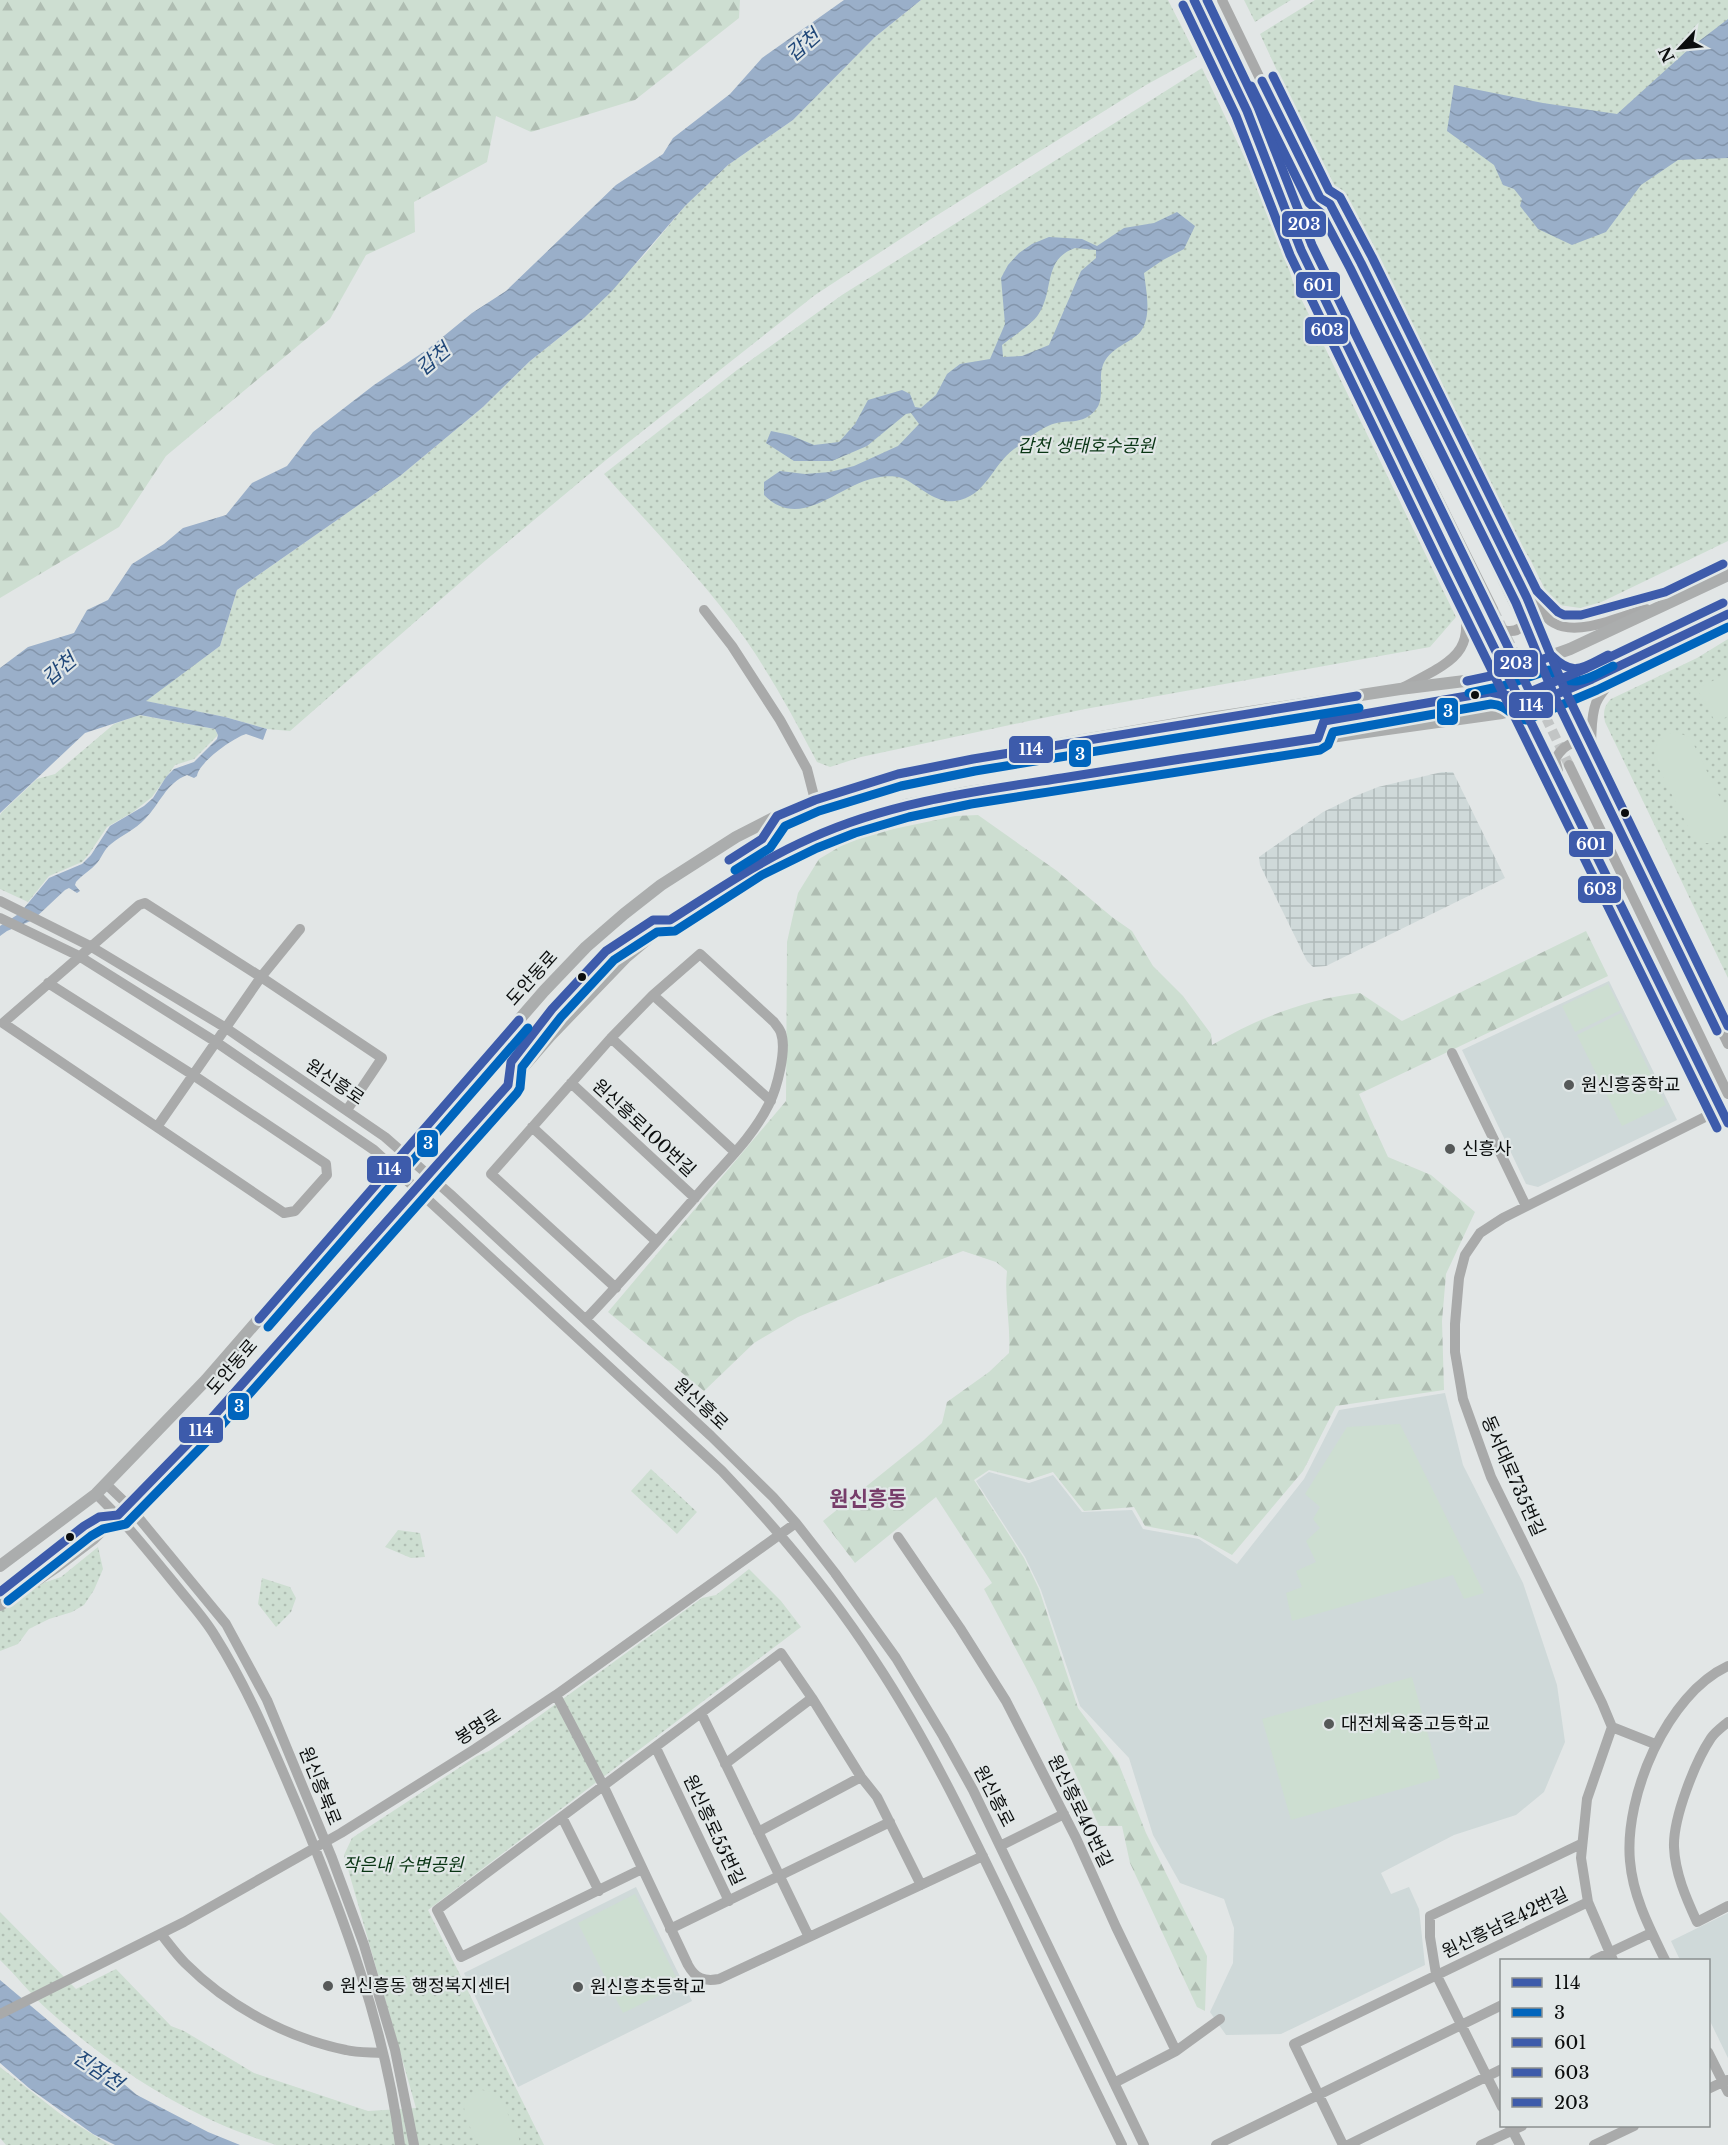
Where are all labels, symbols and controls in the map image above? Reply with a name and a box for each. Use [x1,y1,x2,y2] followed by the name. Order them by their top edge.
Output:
[1650,18,1710,78] north arrow
[781,22,827,66] water label: 갑천
[1654,43,1679,66] text: N
[1281,210,1327,238] line badge: 203
[1288,214,1320,234] text: 203
[1295,271,1341,299] line badge: 601
[1303,275,1333,295] text: 601
[1304,316,1349,345] line badge: 603
[1310,320,1344,340] text: 603
[411,336,457,380] water label: 갑천
[1017,435,1156,457] park label: 갑천 생태호수공원
[37,646,83,690] water label: 갑천
[1493,649,1539,678] line badge: 203
[1500,653,1532,673] text: 203
[1469,689,1481,701] unlabelled marker
[1508,691,1554,719] line badge: 114
[1519,695,1543,715] text: 114
[1436,697,1459,726] line badge: 3
[1443,701,1453,721] text: 3
[1008,735,1054,764] line badge: 114
[1019,739,1043,759] text: 114
[1068,739,1092,768] line badge: 3
[1075,744,1085,764] text: 3
[1619,807,1631,819] unlabelled marker
[1568,830,1614,858] line badge: 601
[1576,834,1606,854] text: 601
[1577,875,1622,904] line badge: 603
[1583,879,1617,899] text: 603
[502,946,562,1010] street label: 도안동로
[576,971,588,983] unlabelled marker
[301,1054,369,1110] street label: 원신흥로
[1581,1074,1680,1096] place label: 원신흥중학교
[588,1075,700,1181] street label: 원신흥로100번길
[1562,1078,1576,1092] marker: 원신흥중학교
[416,1129,439,1158] line badge: 3
[423,1133,433,1153] text: 3
[1462,1138,1512,1160] place label: 신흥사
[1443,1142,1457,1156] marker: 신흥사
[366,1155,412,1184] line badge: 114
[377,1159,401,1179] text: 114
[202,1335,262,1399] street label: 도안동로
[669,1373,733,1435] street label: 원신흥로
[227,1392,250,1421] line badge: 3
[234,1396,244,1416] text: 3
[1477,1412,1549,1540] street label: 동서대로735번길
[178,1416,224,1444] line badge: 114
[189,1420,213,1440] text: 114
[829,1486,907,1512] district label: 원신흥동
[64,1531,76,1543] unlabelled marker
[451,1704,505,1750] street label: 봉명로
[1341,1713,1490,1735] place label: 대전체육중고등학교
[1322,1717,1336,1731] marker: 대전체육중고등학교
[294,1743,346,1829] street label: 원신흥북로
[1043,1751,1117,1871] street label: 원신흥로40번길
[969,1761,1019,1831] street label: 원신흥로
[679,1771,749,1889] street label: 원신흥로55번길
[343,1854,465,1876] park label: 작은내 수변공원
[1438,1883,1572,1963] street label: 원신흥남로42번길
[1500,1959,1710,2127] legend
[1554,1972,1581,1994] text: 114
[340,1975,511,1997] place label: 원신흥동 행정복지센터
[590,1976,706,1998] place label: 원신흥초등학교
[321,1979,335,1993] marker: 원신흥동 행정복지센터
[571,1980,585,1994] marker: 원신흥초등학교
[1554,2002,1565,2024] text: 3
[1554,2032,1586,2054] text: 601
[68,2045,130,2097] water label: 진잠천
[1554,2062,1590,2084] text: 603
[1554,2092,1589,2114] text: 203

